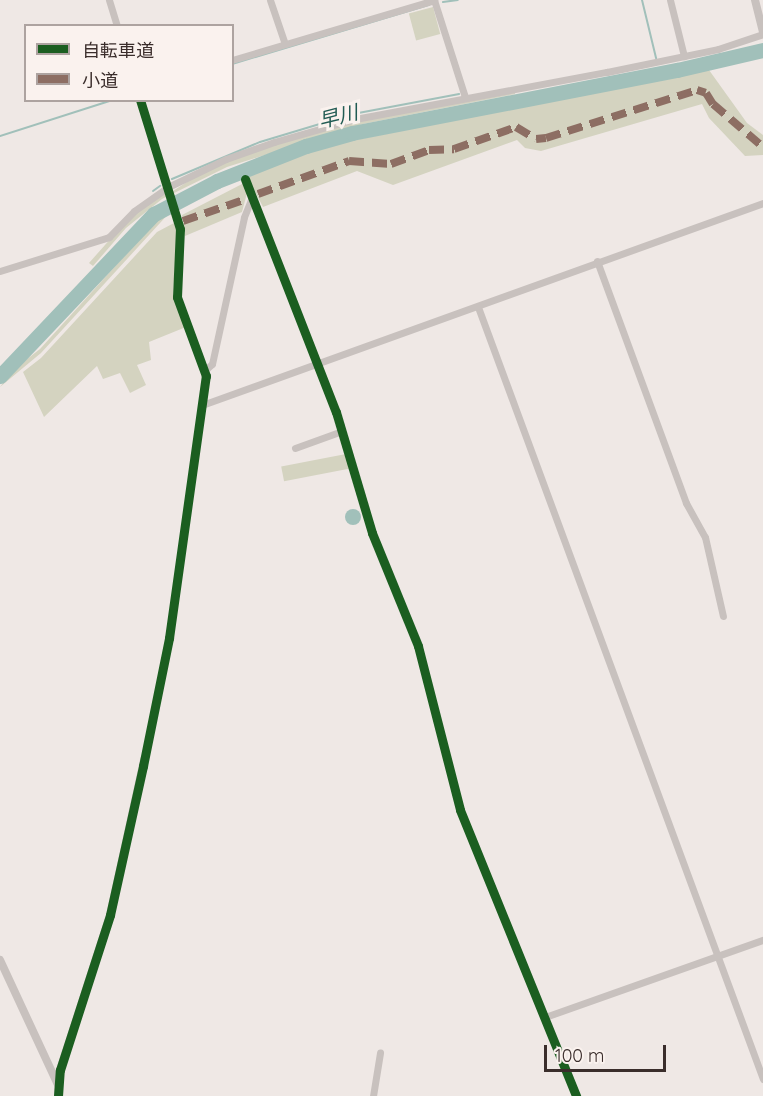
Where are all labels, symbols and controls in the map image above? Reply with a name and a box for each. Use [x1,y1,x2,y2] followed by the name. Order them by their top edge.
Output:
[24,24,234,102] legend
[82,39,154,62] text: 自転車道
[82,69,118,92] text: 小道
[316,100,360,132] water label: 早川
[547,1033,668,1071] scale bar
[555,1044,604,1067] text: 100 m

